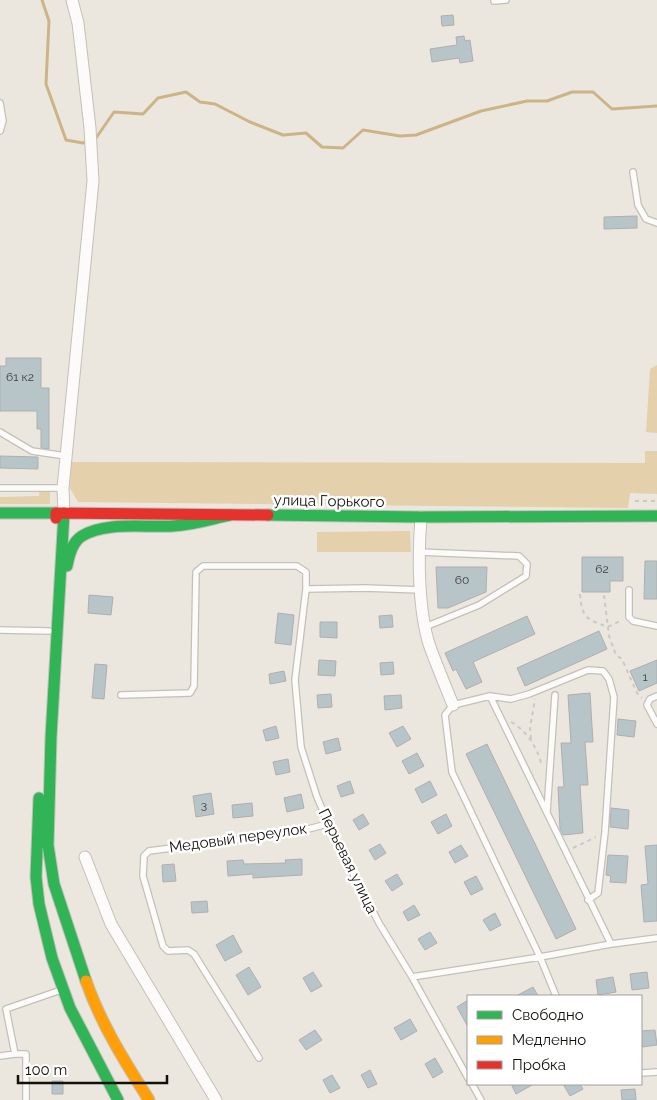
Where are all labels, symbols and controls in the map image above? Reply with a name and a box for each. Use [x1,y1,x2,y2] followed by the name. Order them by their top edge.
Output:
[6,370,34,384] house number: 61 к2
[273,491,385,511] street label: улица Горького
[595,562,609,576] house number: 62
[455,573,469,587] house number: 60
[642,670,648,684] house number: 1
[201,798,207,812] house number: 3
[315,806,381,916] street label: Перьевая улица
[168,819,308,857] street label: Медовый переулок
[467,995,642,1085] legend
[512,1006,584,1024] text: Свободно
[512,1031,586,1049] text: Медленно
[18,1052,166,1084] scale bar
[512,1056,566,1074] text: Пробка
[25,1061,67,1079] text: 100 m

